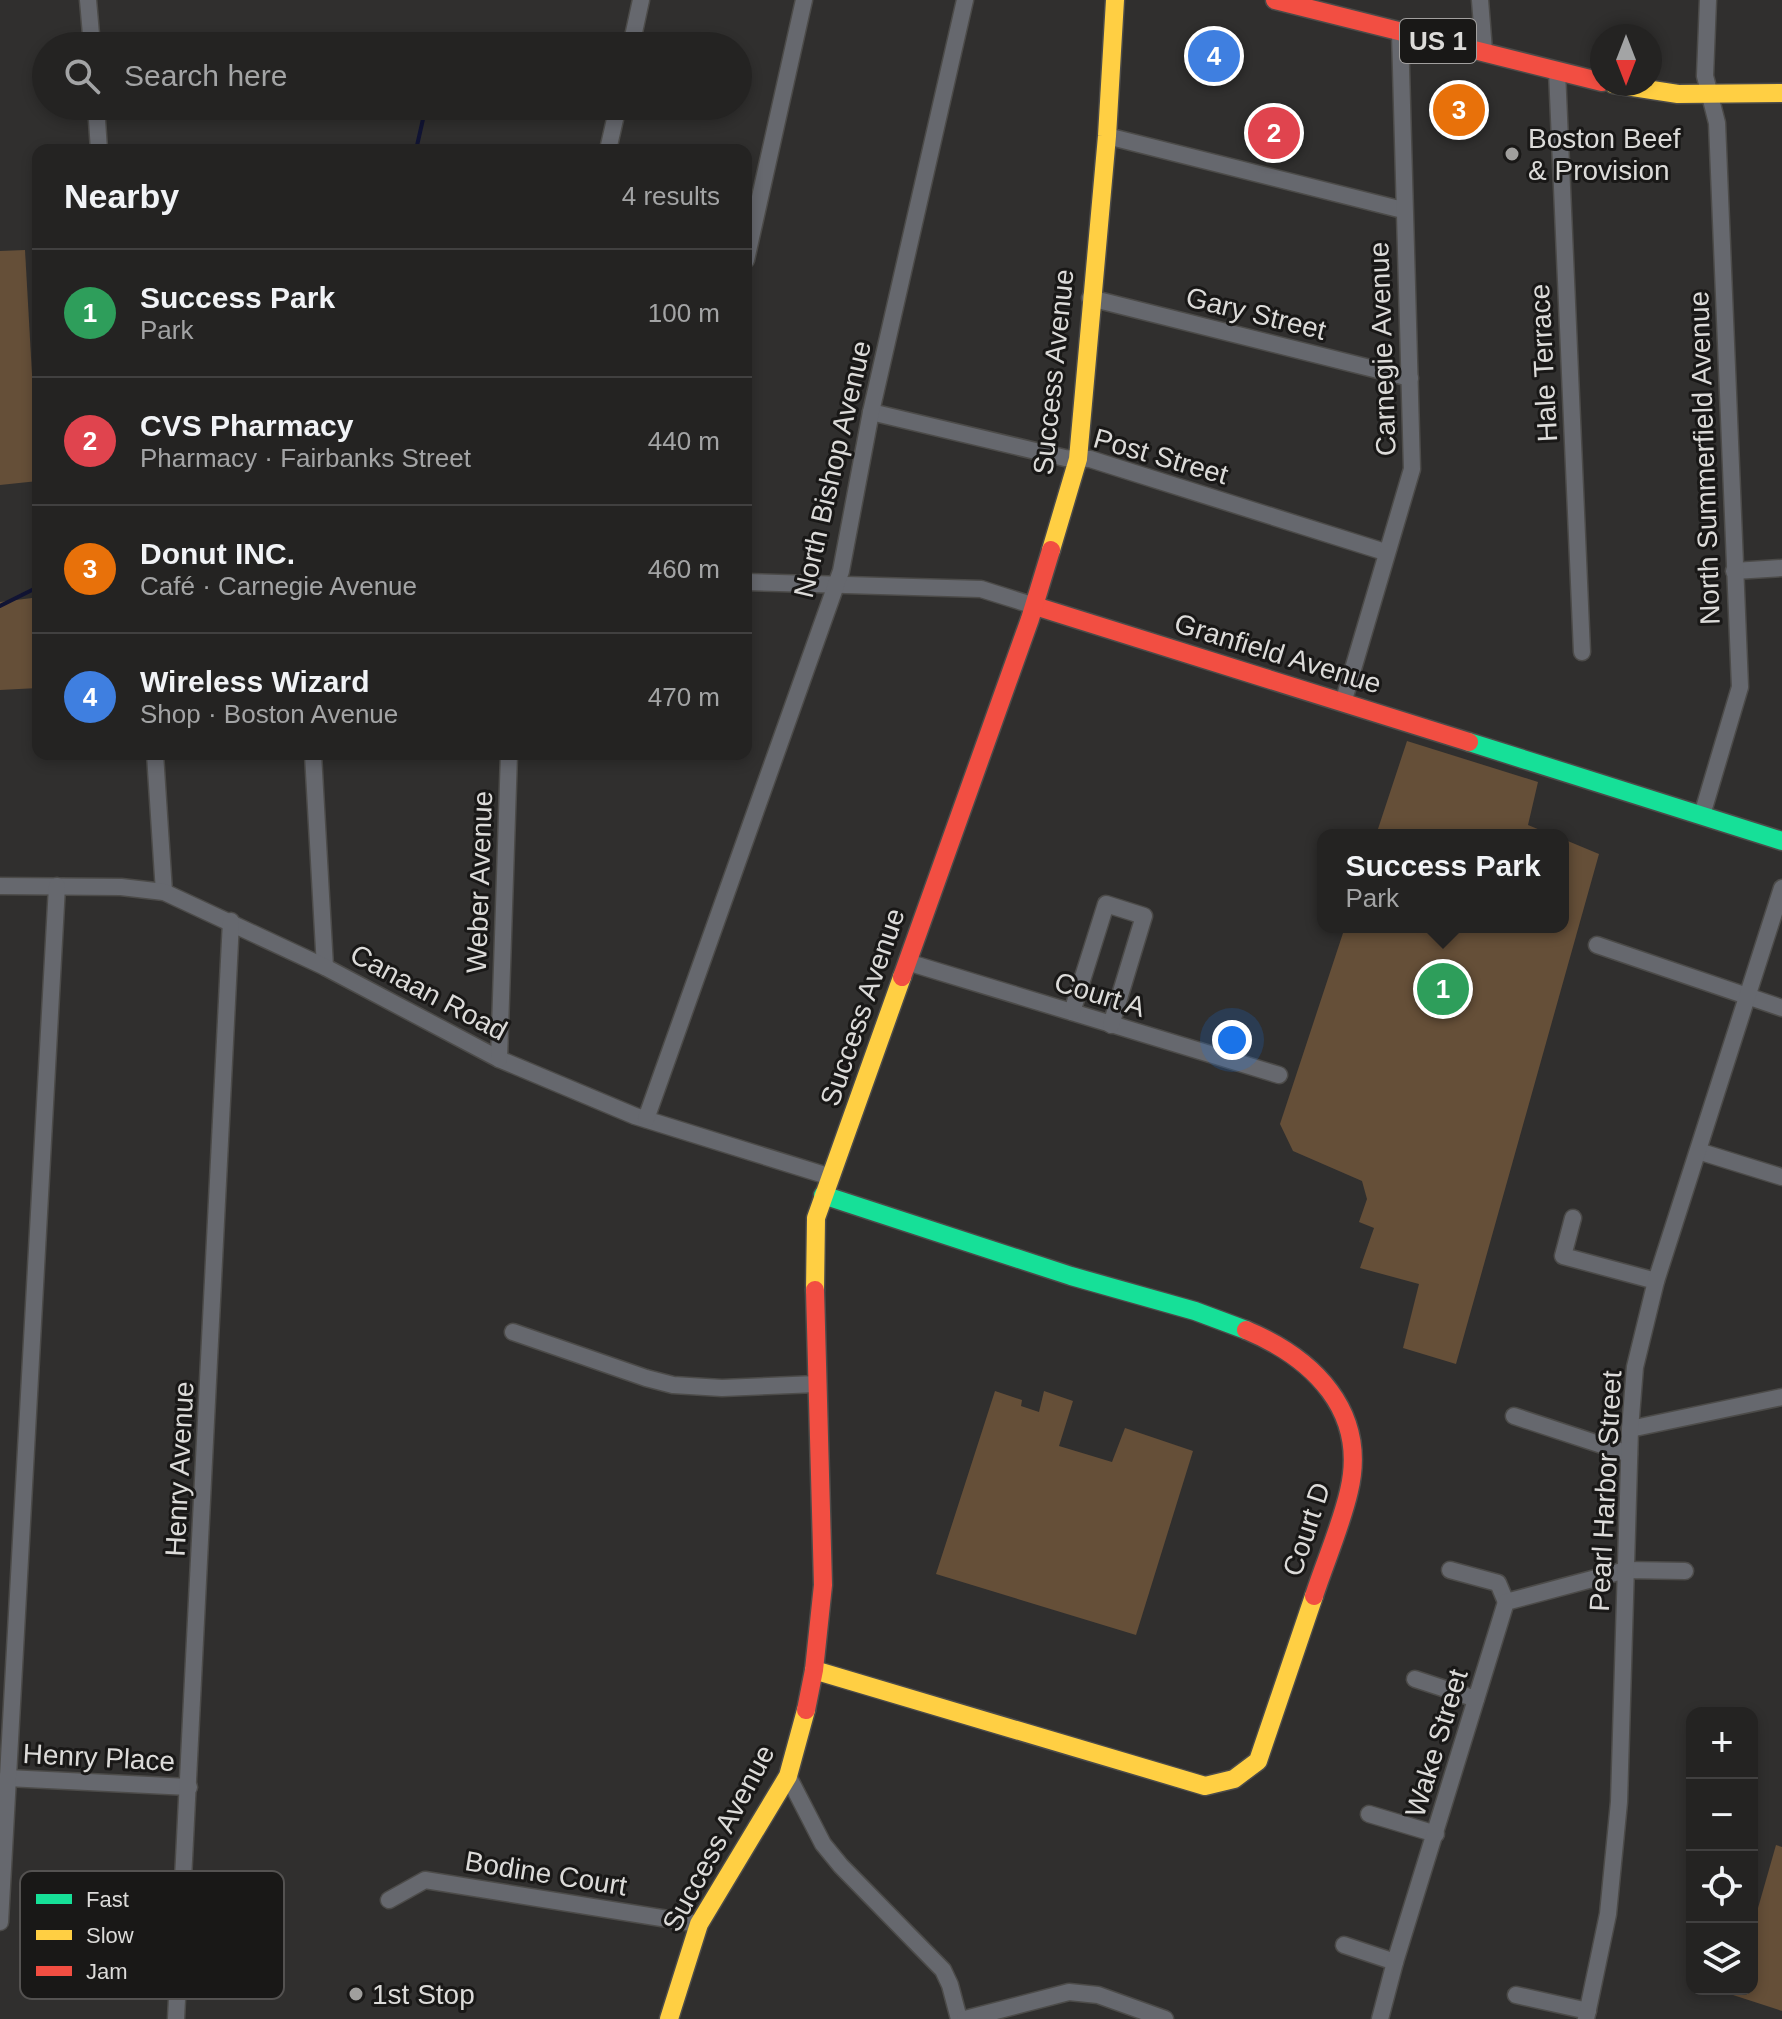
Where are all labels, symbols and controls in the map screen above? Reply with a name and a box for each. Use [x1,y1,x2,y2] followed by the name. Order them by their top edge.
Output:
[1400,19,1476,63] road number: US 1
[1590,24,1662,96] north arrow
[1188,26,1240,86] pin: 4
[32,32,752,120] search box
[60,54,104,98] icon: search
[124,59,287,92] text: Search here
[1433,80,1485,140] pin: 3
[1248,103,1300,163] pin: 2
[1528,123,1681,186] place label: Boston Beef & Provision
[1503,145,1521,163] marker: Boston Beef & Provision
[64,177,179,215] text: Nearby
[622,181,720,211] text: 4 results
[1363,241,1402,457] street label: Carnegie Avenue
[1027,268,1080,476] street label: Success Avenue
[140,281,335,314] text: Success Park
[1183,281,1329,346] street label: Gary Street
[1524,283,1563,443] street label: Hale Terrace
[1683,290,1726,625] street label: North Summerfield Avenue
[83,298,97,328] text: 1
[648,298,720,328] text: 100 m
[140,315,193,345] text: Park
[788,338,877,601] street label: North Bishop Avenue
[140,409,353,442] text: CVS Pharmacy
[1090,422,1232,491] street label: Post Street
[83,426,97,456] text: 2
[648,426,720,456] text: 440 m
[140,443,471,473] text: Pharmacy · Fairbanks Street
[140,537,295,570] text: Donut INC.
[83,554,97,584] text: 3
[648,554,720,584] text: 460 m
[140,571,417,601] text: Café · Carnegie Avenue
[1171,607,1385,700] street label: Granfield Avenue
[140,665,370,698] text: Wireless Wizard
[83,682,97,712] text: 4
[648,682,720,712] text: 470 m
[140,699,398,729] text: Shop · Boston Avenue
[461,790,498,974] street label: Weber Avenue
[1317,829,1569,933] popup
[1345,849,1541,882] text: Success Park
[1345,883,1399,913] text: Park
[814,904,911,1110] street label: Success Avenue
[345,938,512,1047] street label: Canaan Road
[1417,959,1469,1019] pin: 1
[1051,966,1149,1023] street label: Court A
[1212,1020,1252,1060] your location
[1584,1370,1627,1612] street label: Pearl Harbor Street
[159,1381,200,1557] street label: Henry Avenue
[1277,1478,1336,1580] street label: Court D
[1399,1665,1474,1821] street label: Wake Street
[1686,1707,1758,1995] map controls
[1686,1707,1758,1779] button: +
[22,1738,176,1777] street label: Henry Place
[656,1740,781,1937] street label: Success Avenue
[1686,1779,1758,1851] button: −
[463,1845,629,1902] street label: Bodine Court
[1686,1851,1758,1923] button: locate
[20,1871,284,1999] legend
[86,1887,129,1912] text: Fast
[86,1923,134,1948] text: Slow
[1686,1923,1758,1995] button: layers
[86,1959,128,1984] text: Jam
[372,1979,475,2010] place label: 1st Stop
[347,1985,365,2003] marker: 1st Stop

